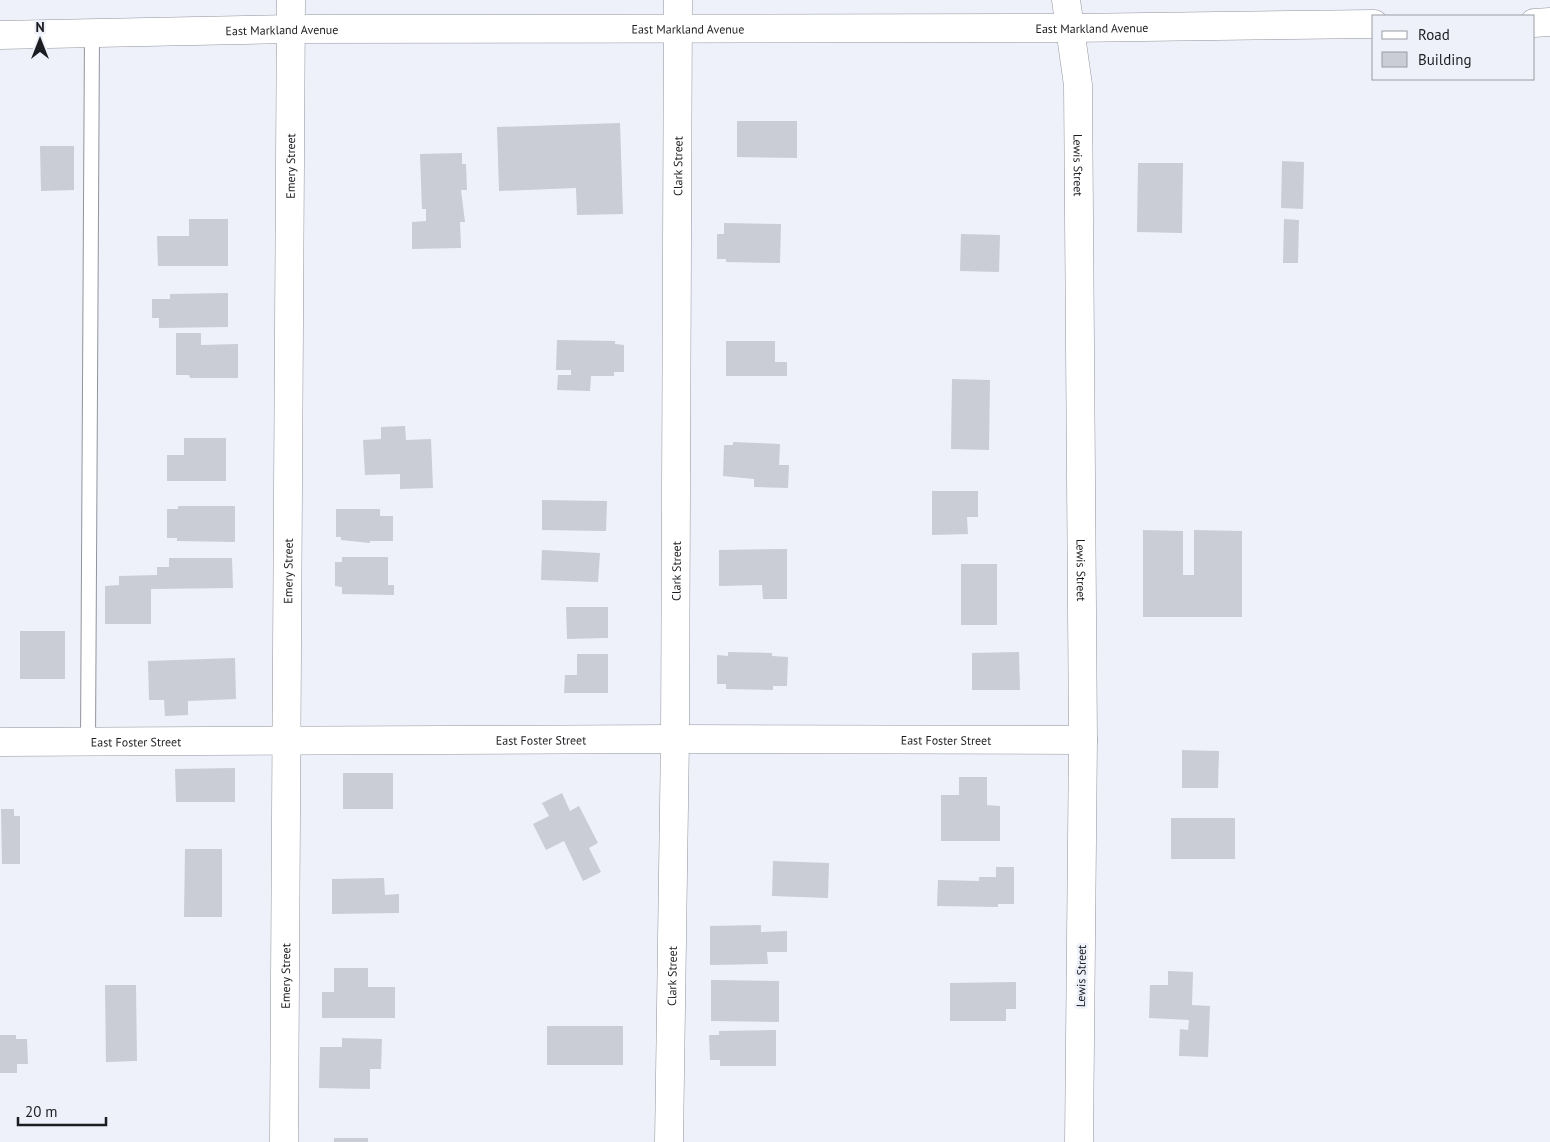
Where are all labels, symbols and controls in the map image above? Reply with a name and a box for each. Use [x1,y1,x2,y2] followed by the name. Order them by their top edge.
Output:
[15,15,65,65] north arrow
[1372,15,1535,80] legend
[35,18,45,36] text: N
[1035,19,1148,36] street label: East Markland Avenue
[225,21,338,38] street label: East Markland Avenue
[631,21,744,36] street label: East Markland Avenue
[1418,25,1450,44] text: Road
[1418,50,1472,69] text: Building
[282,133,298,199] street label: Emery Street
[1071,134,1086,196] street label: Lewis Street
[670,136,685,196] street label: Clark Street
[280,538,295,604] street label: Emery Street
[1074,539,1089,601] street label: Lewis Street
[668,541,683,601] street label: Clark Street
[496,732,586,747] street label: East Foster Street
[901,732,991,747] street label: East Foster Street
[91,734,181,749] street label: East Foster Street
[277,943,293,1009] street label: Emery Street
[1073,945,1089,1007] street label: Lewis Street
[664,946,679,1006] street label: Clark Street
[18,1094,105,1126] scale bar
[25,1102,58,1121] text: 20 m

